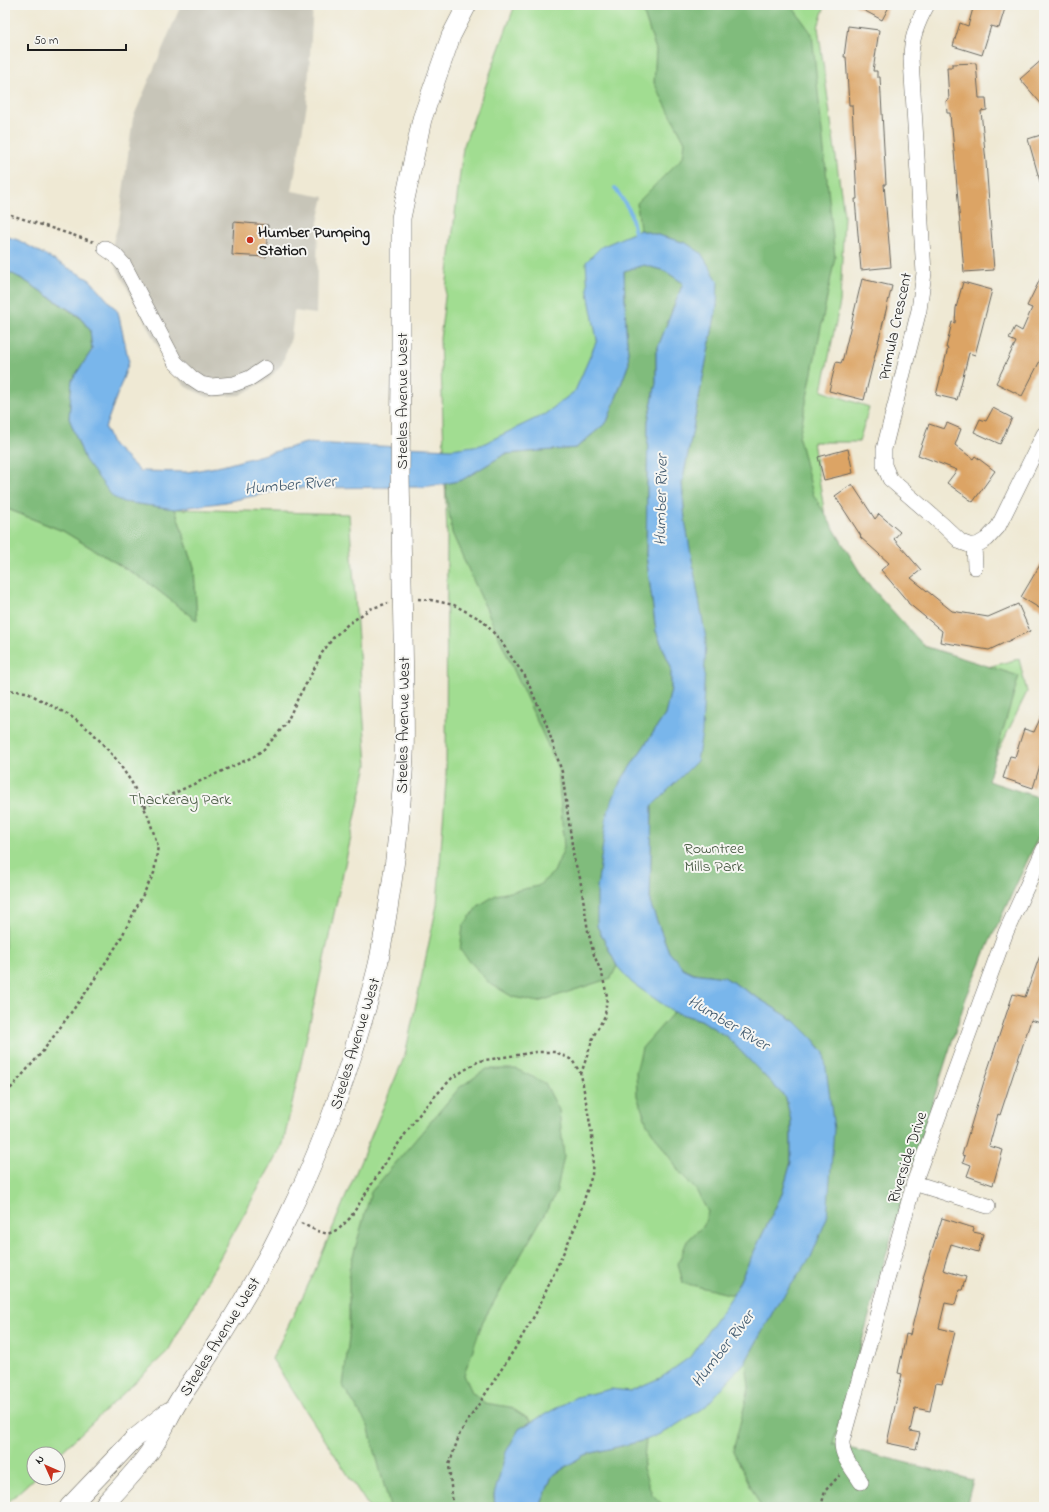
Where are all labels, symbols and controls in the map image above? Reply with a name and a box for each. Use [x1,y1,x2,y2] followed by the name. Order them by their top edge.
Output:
[28,26,126,52] scale bar
[34,32,58,50] text: 50 m
[258,221,370,263] place label: Humber Pumping Station
[245,235,255,245] marker: Humber Pumping Station
[873,270,919,383] street label: Primula Crescent
[391,332,415,469] street label: Steeles Avenue West
[648,451,675,546] water label: Humber River
[244,469,339,502] water label: Humber River
[391,656,417,794] street label: Steeles Avenue West
[129,788,232,812] park label: Thackeray Park
[684,837,745,879] park label: Rowntree Mills Park
[324,974,388,1113] street label: Steeles Avenue West
[683,989,776,1059] water label: Humber River
[882,1108,934,1207] street label: Riverside Drive
[174,1272,267,1401] street label: Steeles Avenue West
[685,1303,763,1393] water label: Humber River
[26,1446,66,1486] north arrow
[31,1451,48,1468] text: N

